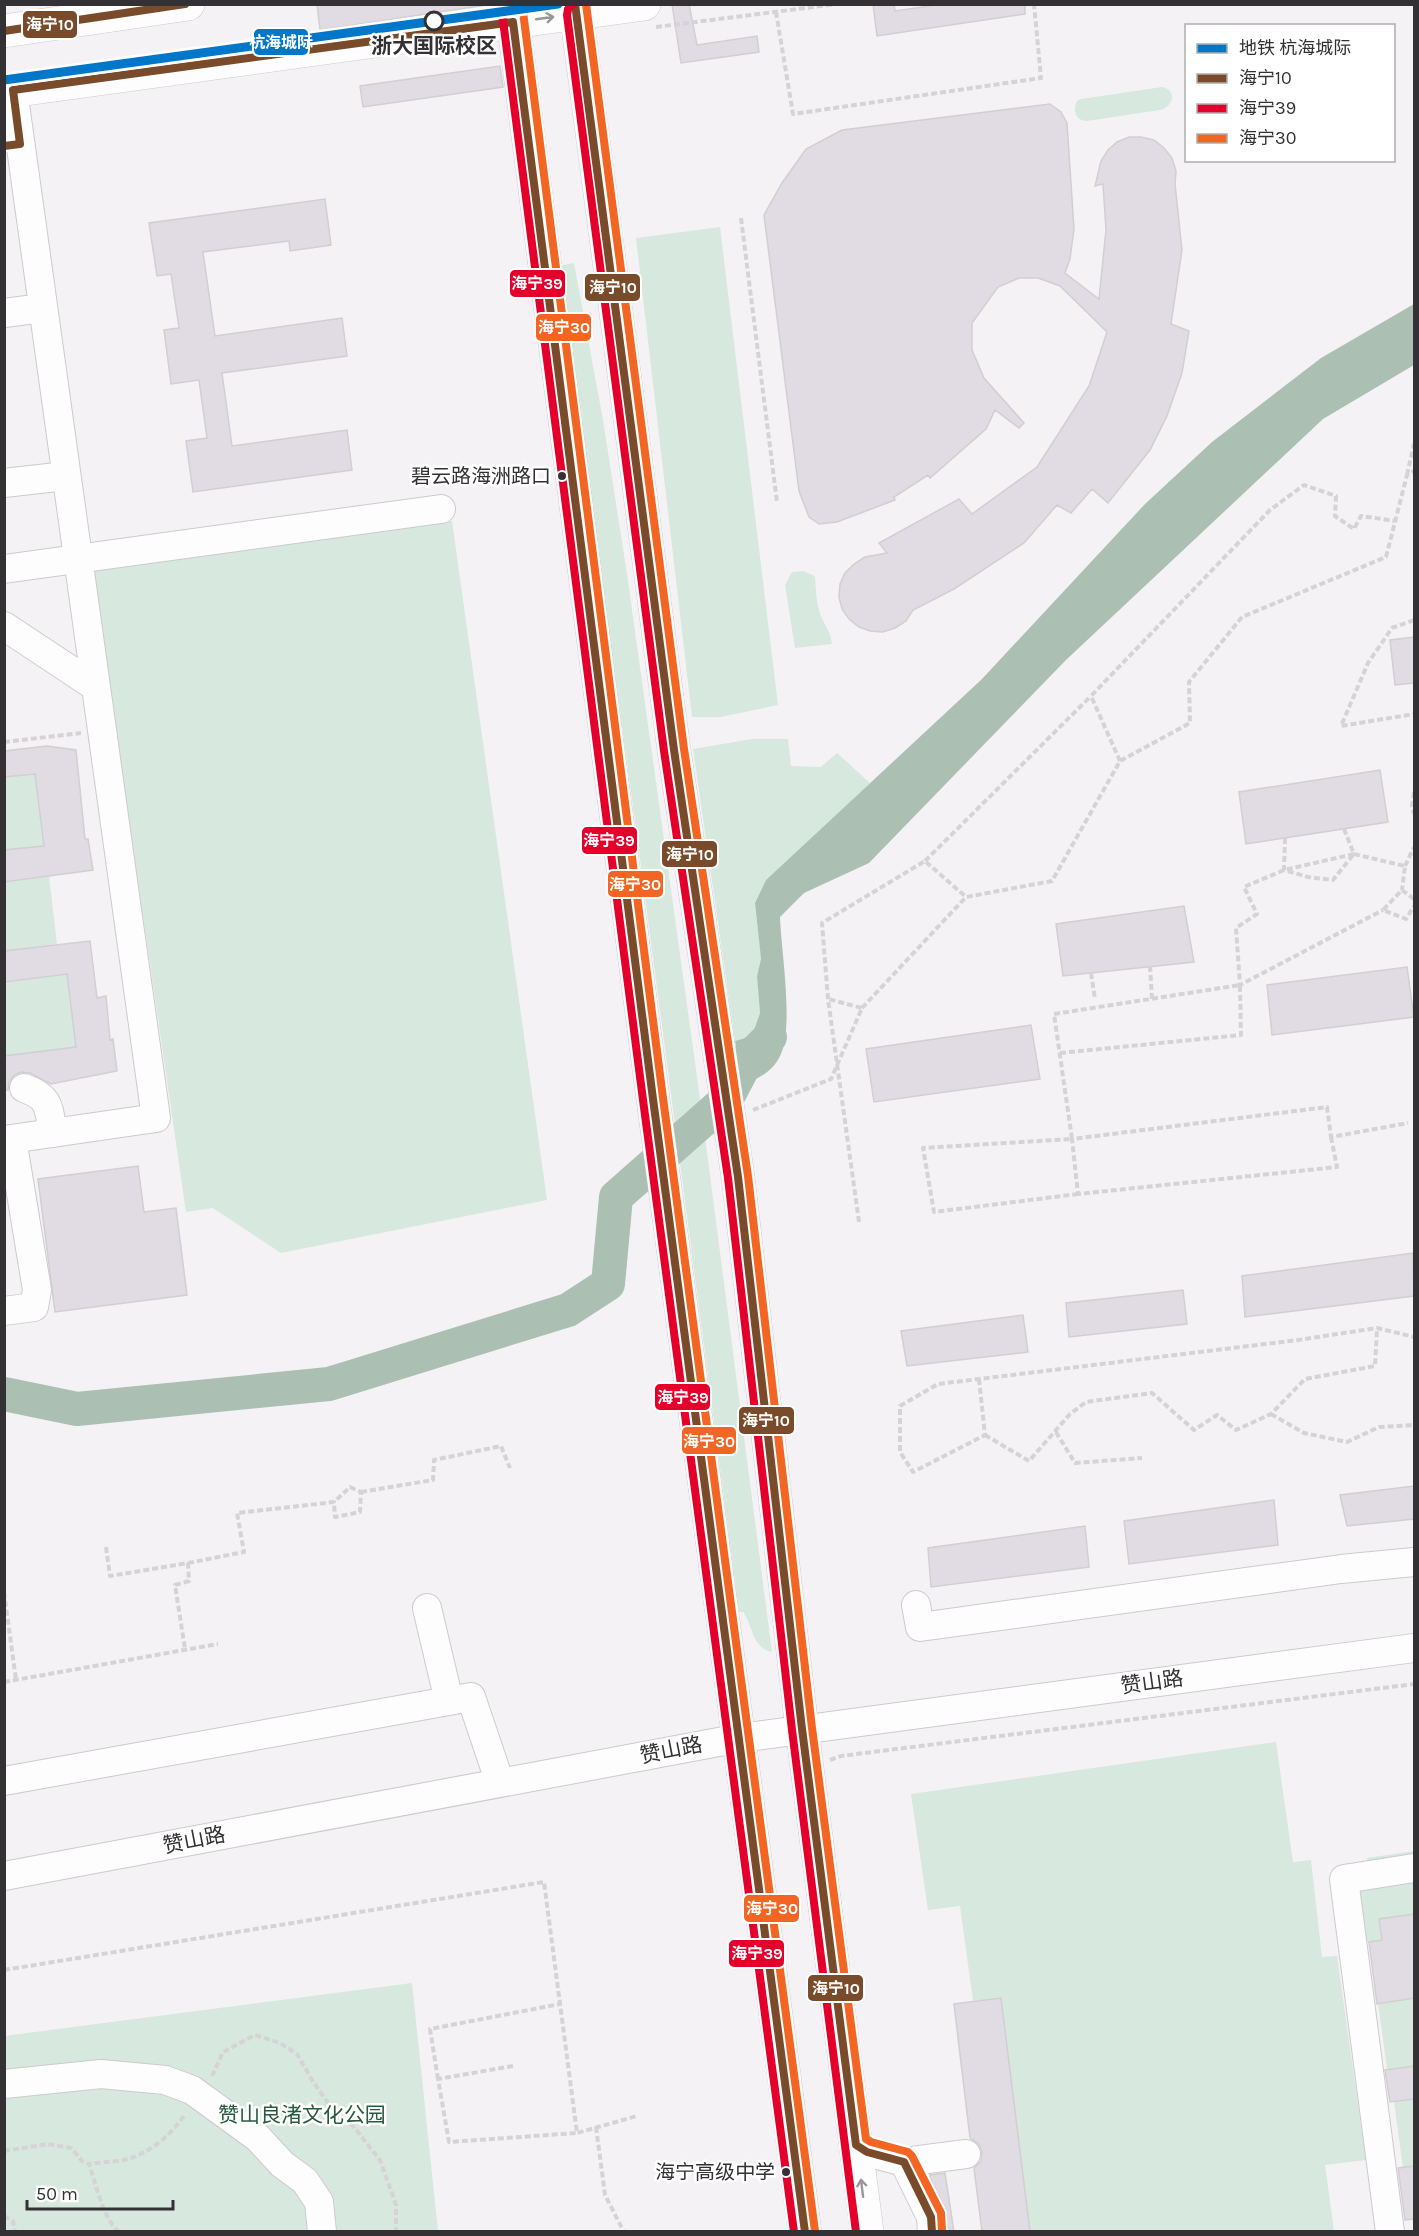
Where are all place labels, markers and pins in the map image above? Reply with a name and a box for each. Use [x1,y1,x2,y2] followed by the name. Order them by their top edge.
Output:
[424,11,444,31] marker: 浙大国际校区
[371,34,497,58] place label: 浙大国际校区
[411,465,551,488] place label: 碧云路海洲路口
[556,470,568,482] marker: 碧云路海洲路口
[655,2161,775,2184] place label: 海宁高级中学
[780,2166,792,2178] marker: 海宁高级中学

